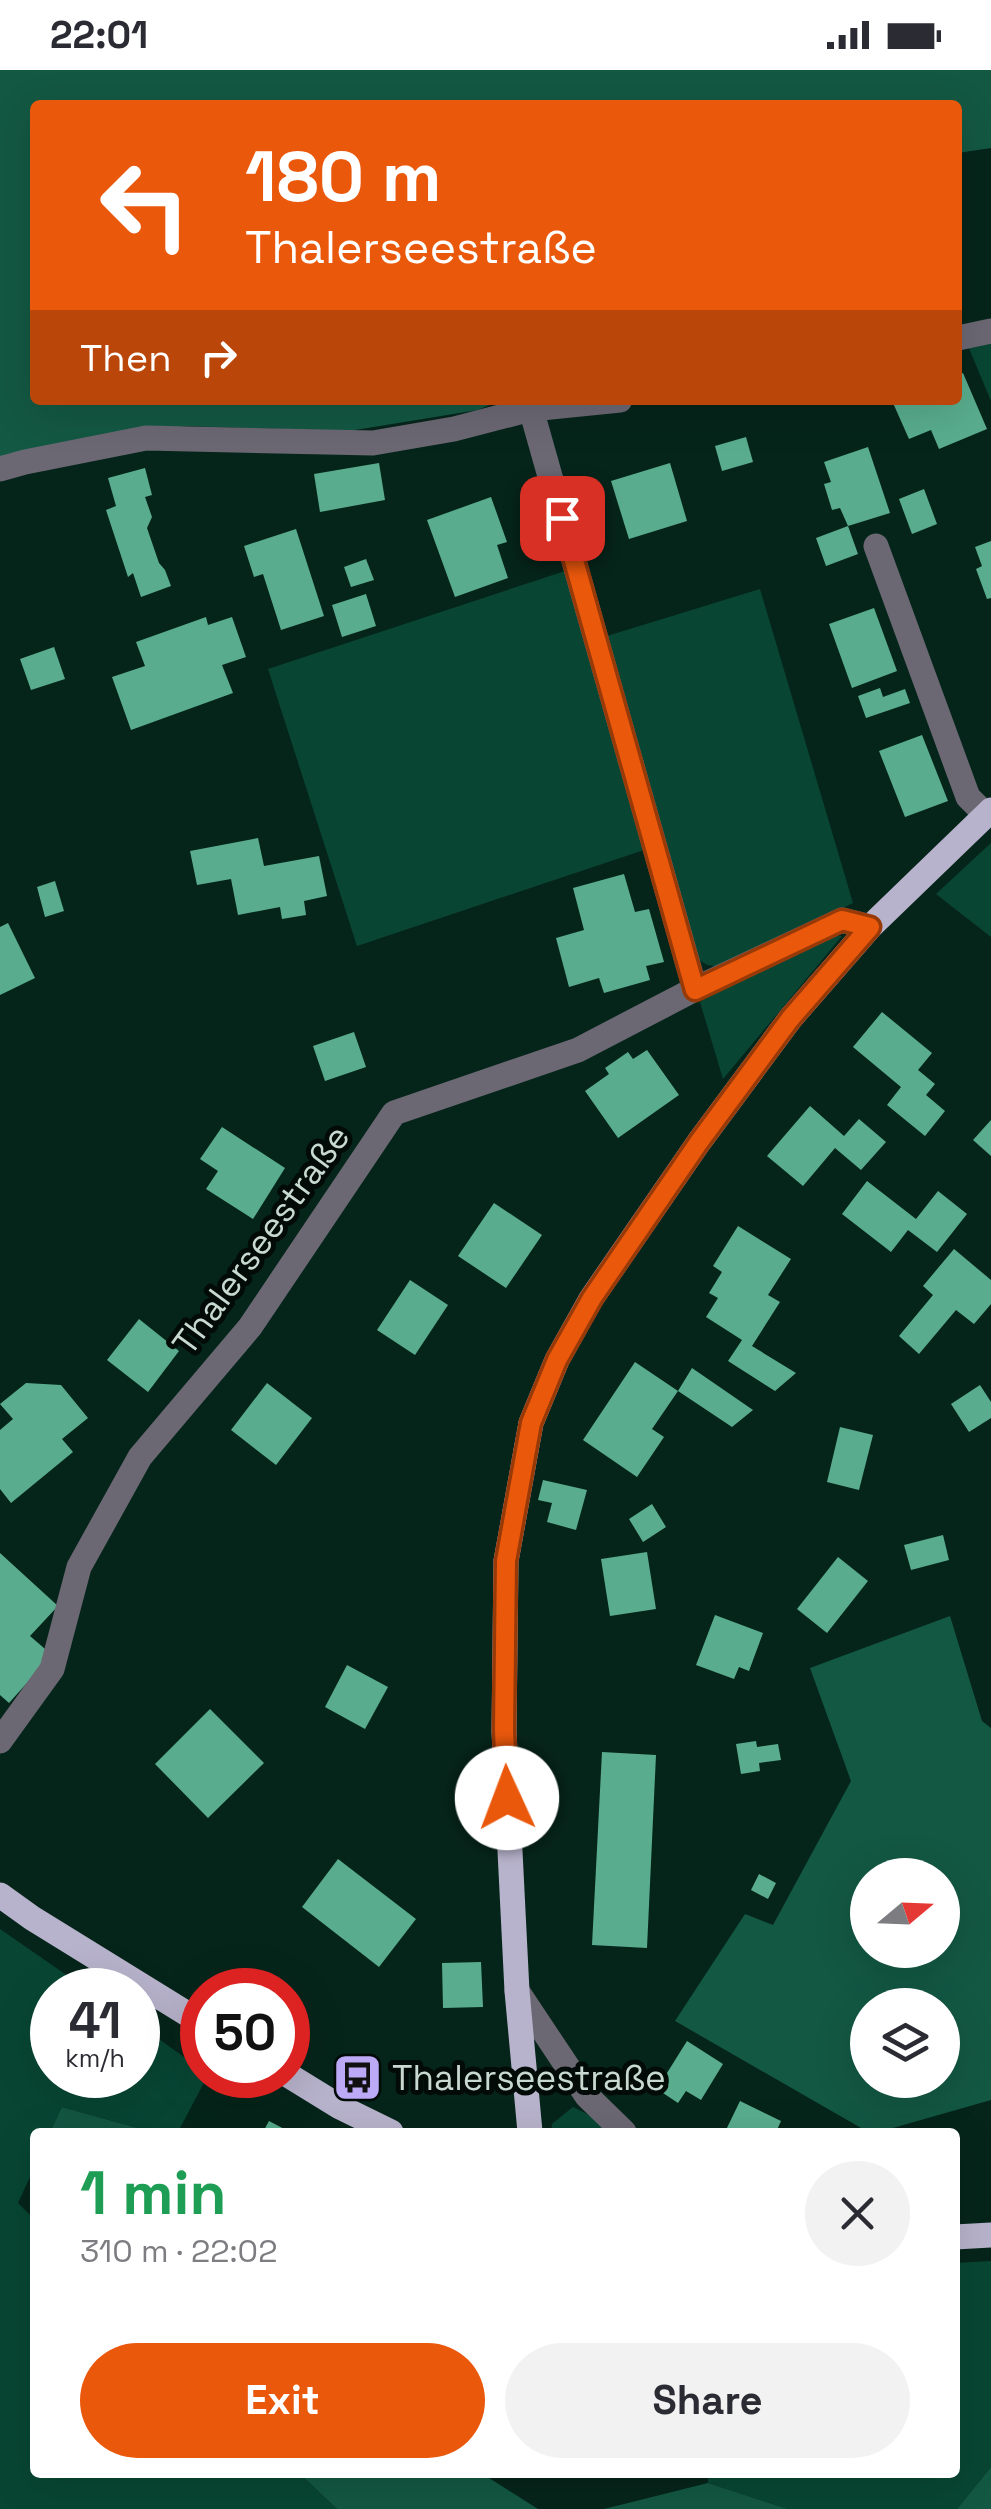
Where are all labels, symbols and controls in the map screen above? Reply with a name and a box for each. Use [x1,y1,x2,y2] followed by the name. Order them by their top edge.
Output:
[50,11,148,59] text: 22:01
[245,132,442,221] text: 180 m
[80,140,210,270] icon: left
[245,219,597,276] text: Thalerseestraße
[191,330,246,385] icon: right
[80,334,171,382] text: Then
[520,476,605,561] pin
[535,491,590,546] icon: arrive
[163,1116,359,1364] street label: Thalerseestraße
[455,1746,559,1850] position arrow
[850,1858,960,1968] north arrow
[850,1858,960,2098] map controls
[180,1968,310,2098] speed limit sign: 50
[850,1988,960,2098] button: layers
[69,1989,121,2053] text: 41
[65,2042,125,2074] text: km/h
[331,2052,383,2104] bus stop icon: Thalerseestraße
[392,2056,666,2100] place label: Thalerseestraße
[80,2155,227,2232] text: 1 min
[805,2161,910,2266] button: close
[80,2231,277,2271] text: 310 m · 22:02
[80,2343,485,2458] button: Exit
[505,2343,910,2458] button: Share

